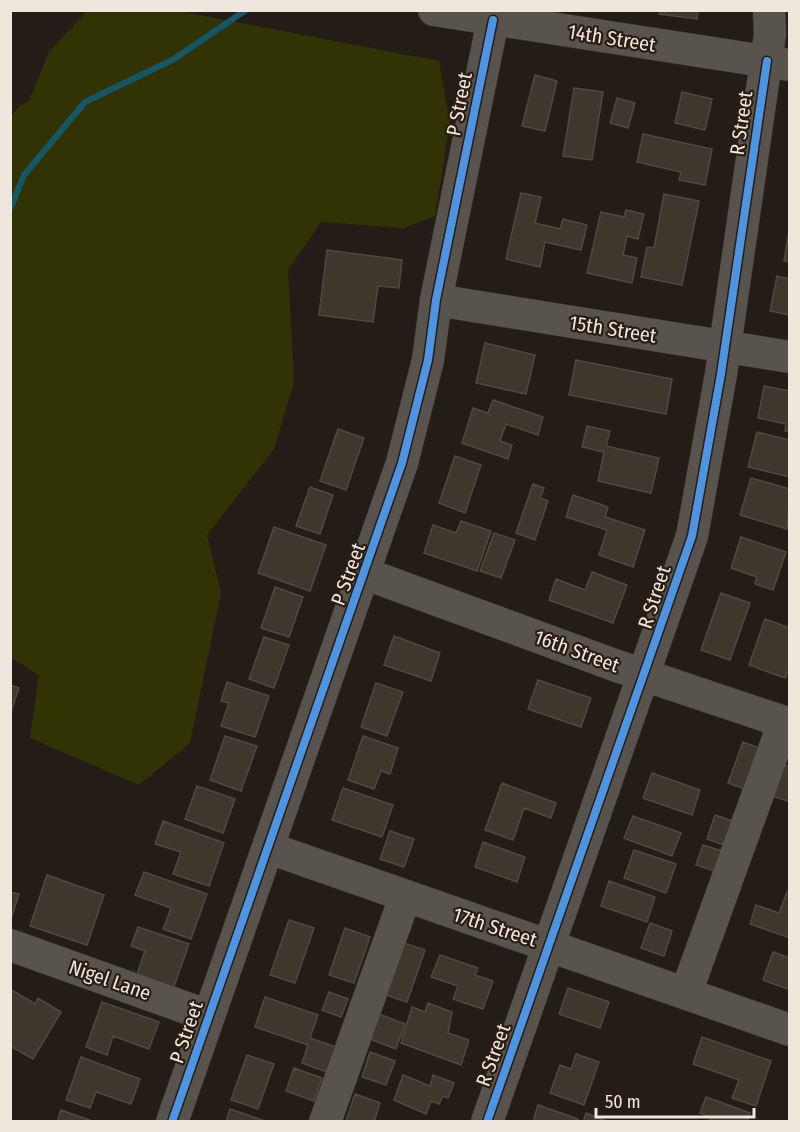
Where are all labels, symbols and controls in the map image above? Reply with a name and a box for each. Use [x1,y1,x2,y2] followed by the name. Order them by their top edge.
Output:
[566,19,658,57] street label: 14th Street
[441,70,477,138] street label: P Street
[725,89,757,157] street label: R Street
[568,310,659,348] street label: 15th Street
[326,539,370,608] street label: P Street
[633,562,676,632] street label: R Street
[531,625,623,678] street label: 16th Street
[450,902,540,952] street label: 17th Street
[66,955,154,1005] street label: Nigel Lane
[164,997,208,1066] street label: P Street
[471,1020,516,1090] street label: R Street
[596,1081,754,1119] scale bar
[605,1091,641,1113] text: 50 m

